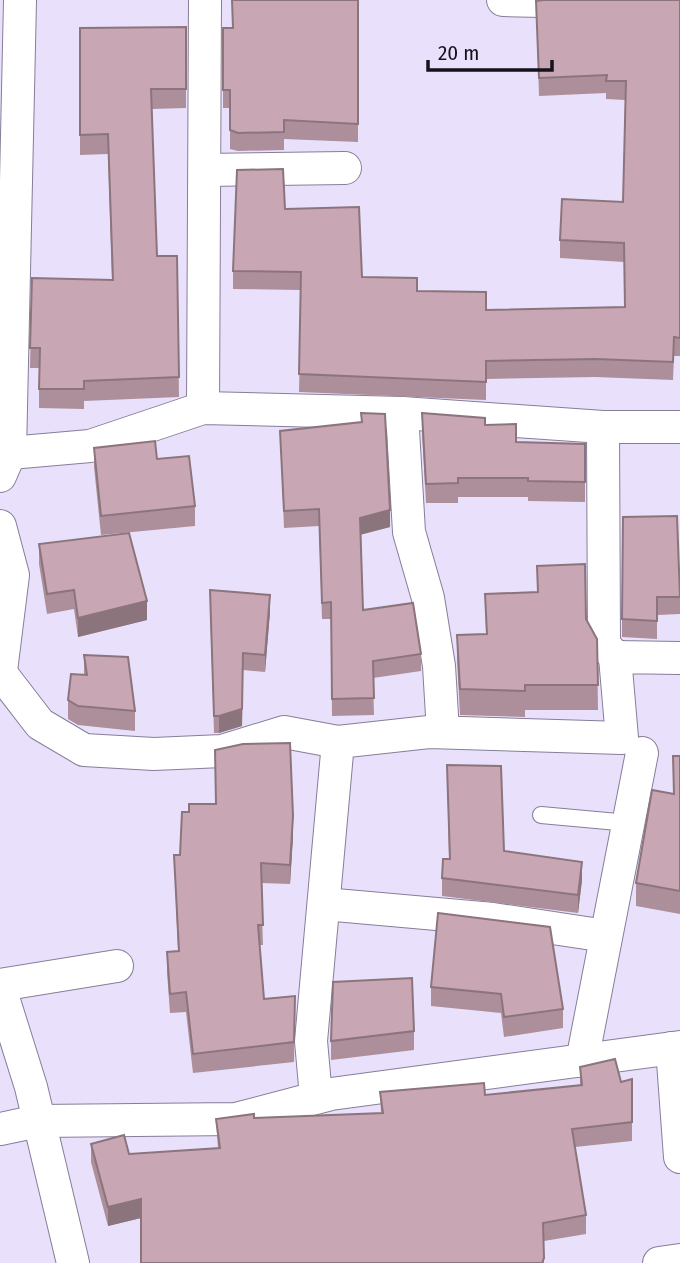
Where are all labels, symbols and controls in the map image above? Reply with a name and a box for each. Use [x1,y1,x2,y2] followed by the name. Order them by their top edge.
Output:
[428,28,552,72] scale bar
[438,40,479,66] text: 20 m

